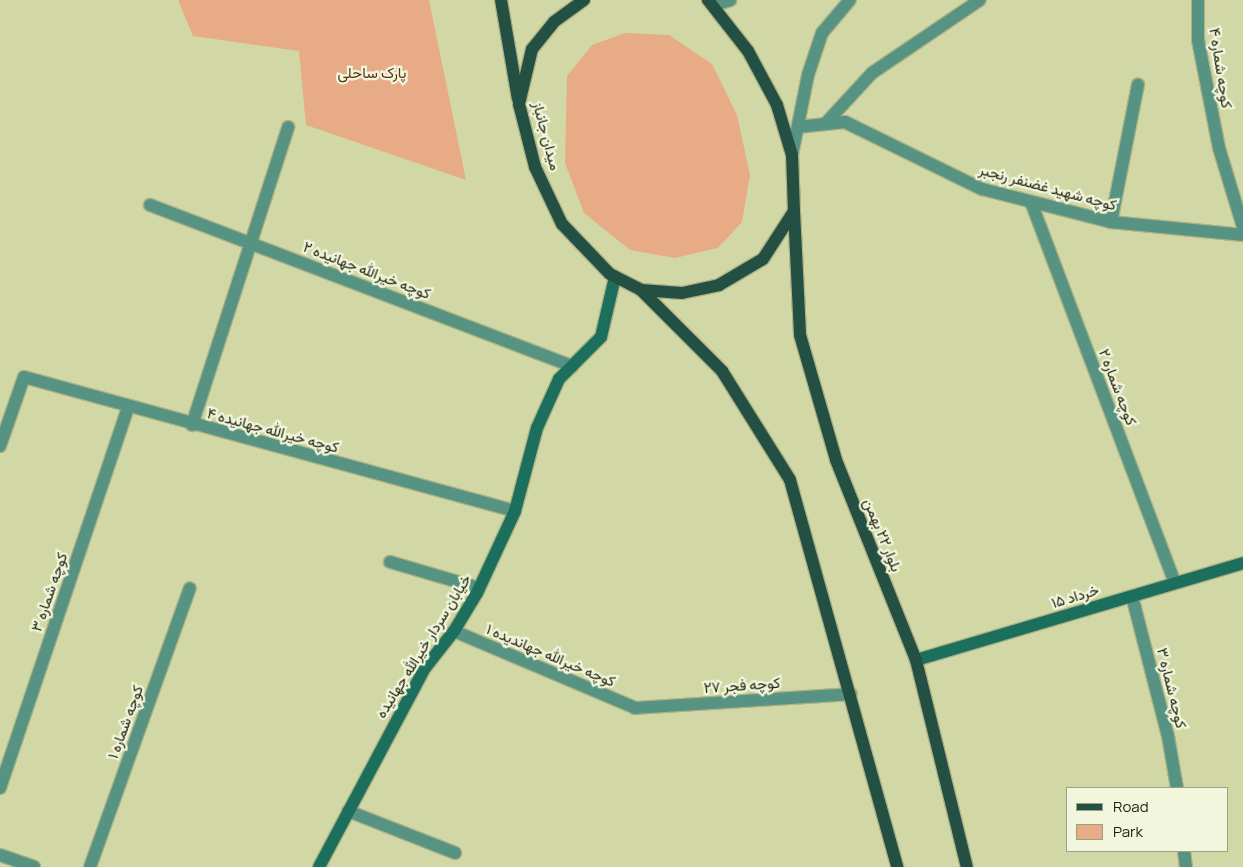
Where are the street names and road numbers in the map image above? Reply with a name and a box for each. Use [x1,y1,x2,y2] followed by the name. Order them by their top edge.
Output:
[1206,27,1236,109] street label: کوچه شماره ۴
[529,100,565,172] street label: میدان جانباز
[977,160,1119,214] street label: کوچه شهید غضنفر رنجبر
[301,237,433,303] street label: کوچه خیرالله جهانیده ۲
[1095,346,1141,428] street label: کوچه شماره ۲
[205,404,341,456] street label: کوچه خیرالله جهانیده ۴
[860,496,906,574] street label: بلوار ۲۲ بهمن
[27,550,71,634] street label: کوچه شماره ۳
[371,571,475,721] street label: خیابان سردار خیرالله جهانیده
[1049,580,1101,612] street label: ۱۵ خرداد
[484,620,618,690] street label: کوچه خیرالله جهاندیده ۱
[1153,646,1191,730] street label: کوچه شماره ۳
[703,673,781,697] street label: کوچه فجر ۲۷
[103,683,147,761] street label: کوچه شماره ۱

